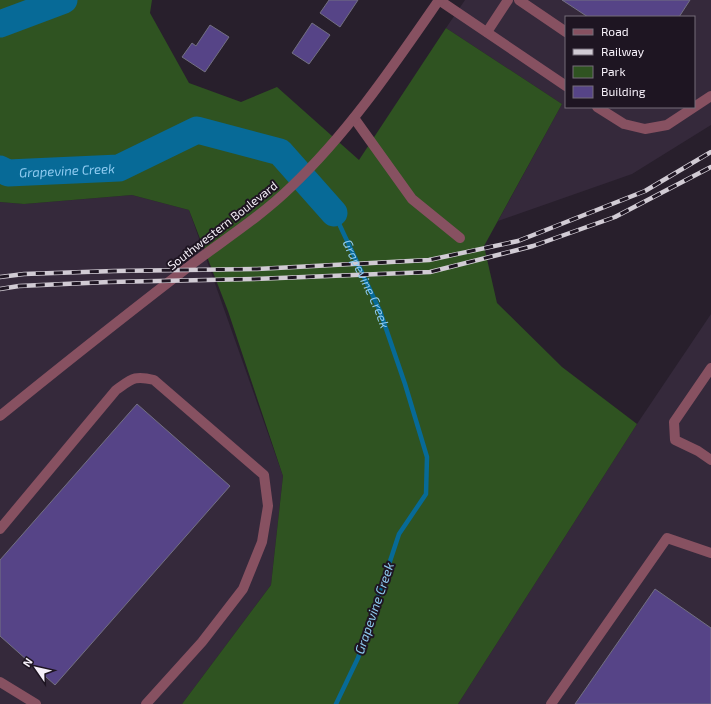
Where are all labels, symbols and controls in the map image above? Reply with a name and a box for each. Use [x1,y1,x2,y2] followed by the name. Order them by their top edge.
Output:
[565,16,695,108] legend
[601,24,629,38] text: Road
[601,44,645,58] text: Railway
[601,64,626,78] text: Park
[601,84,646,98] text: Building
[19,160,115,180] water label: Grapevine Creek
[164,178,280,272] street label: Southwestern Boulevard
[340,237,393,330] water label: Grapevine Creek
[351,560,397,656] water label: Grapevine Creek
[16,648,56,688] north arrow
[20,655,35,669] text: N

